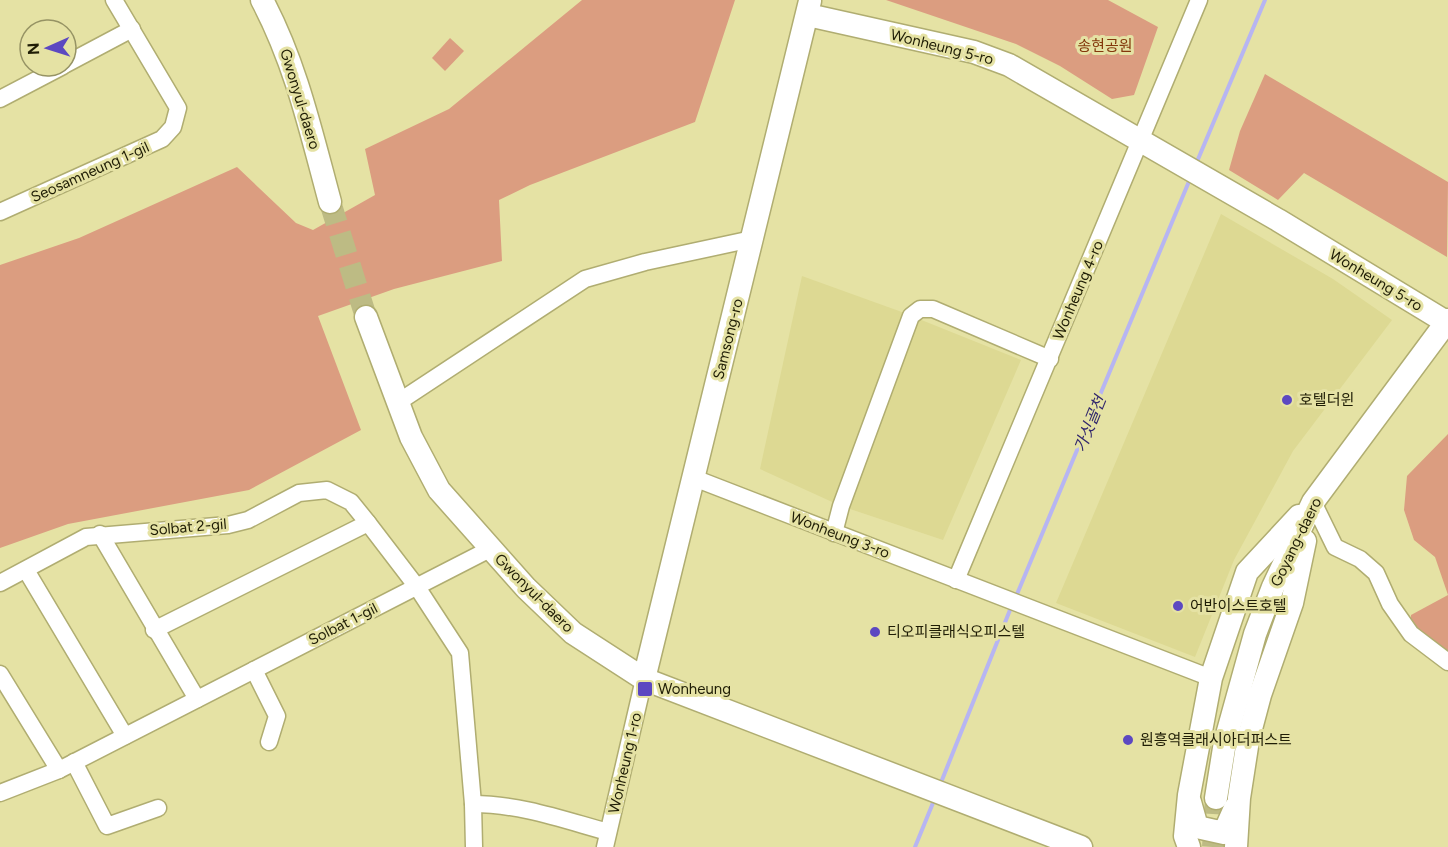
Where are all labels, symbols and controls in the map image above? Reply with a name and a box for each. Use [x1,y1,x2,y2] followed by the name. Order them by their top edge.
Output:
[18,18,78,78] north arrow
[889,26,996,69] street label: Wonheung 5-ro
[1077,37,1133,55] park label: 송현공원
[24,42,43,55] text: N
[276,47,324,152] street label: Gwonyul-daero
[28,138,152,206] street label: Seosamneung 1-gil
[1049,237,1107,342] street label: Wonheung 4-ro
[1326,245,1426,315] street label: Wonheung 5-ro
[709,296,747,381] street label: Samsong-ro
[1070,391,1111,455] water label: 가싯골천
[1299,391,1354,409] place label: 호텔더윈
[1280,393,1294,407] marker: 호텔더윈
[1267,494,1325,590] street label: Goyang-daero
[788,508,892,562] street label: Wonheung 3-ro
[149,515,227,539] street label: Solbat 2-gil
[491,550,577,636] street label: Gwonyul-daero
[1190,597,1287,615] place label: 어반이스트호텔
[305,599,381,649] street label: Solbat 1-gil
[1171,599,1185,613] marker: 어반이스트호텔
[887,623,1025,641] place label: 티오피클래식오피스텔
[868,625,882,639] marker: 티오피클래식오피스텔
[636,680,654,698] marker: Wonheung
[658,680,731,698] place label: Wonheung
[605,711,645,815] street label: Wonheung 1-ro
[1140,731,1292,749] place label: 원흥역클래시아더퍼스트
[1121,733,1135,747] marker: 원흥역클래시아더퍼스트

